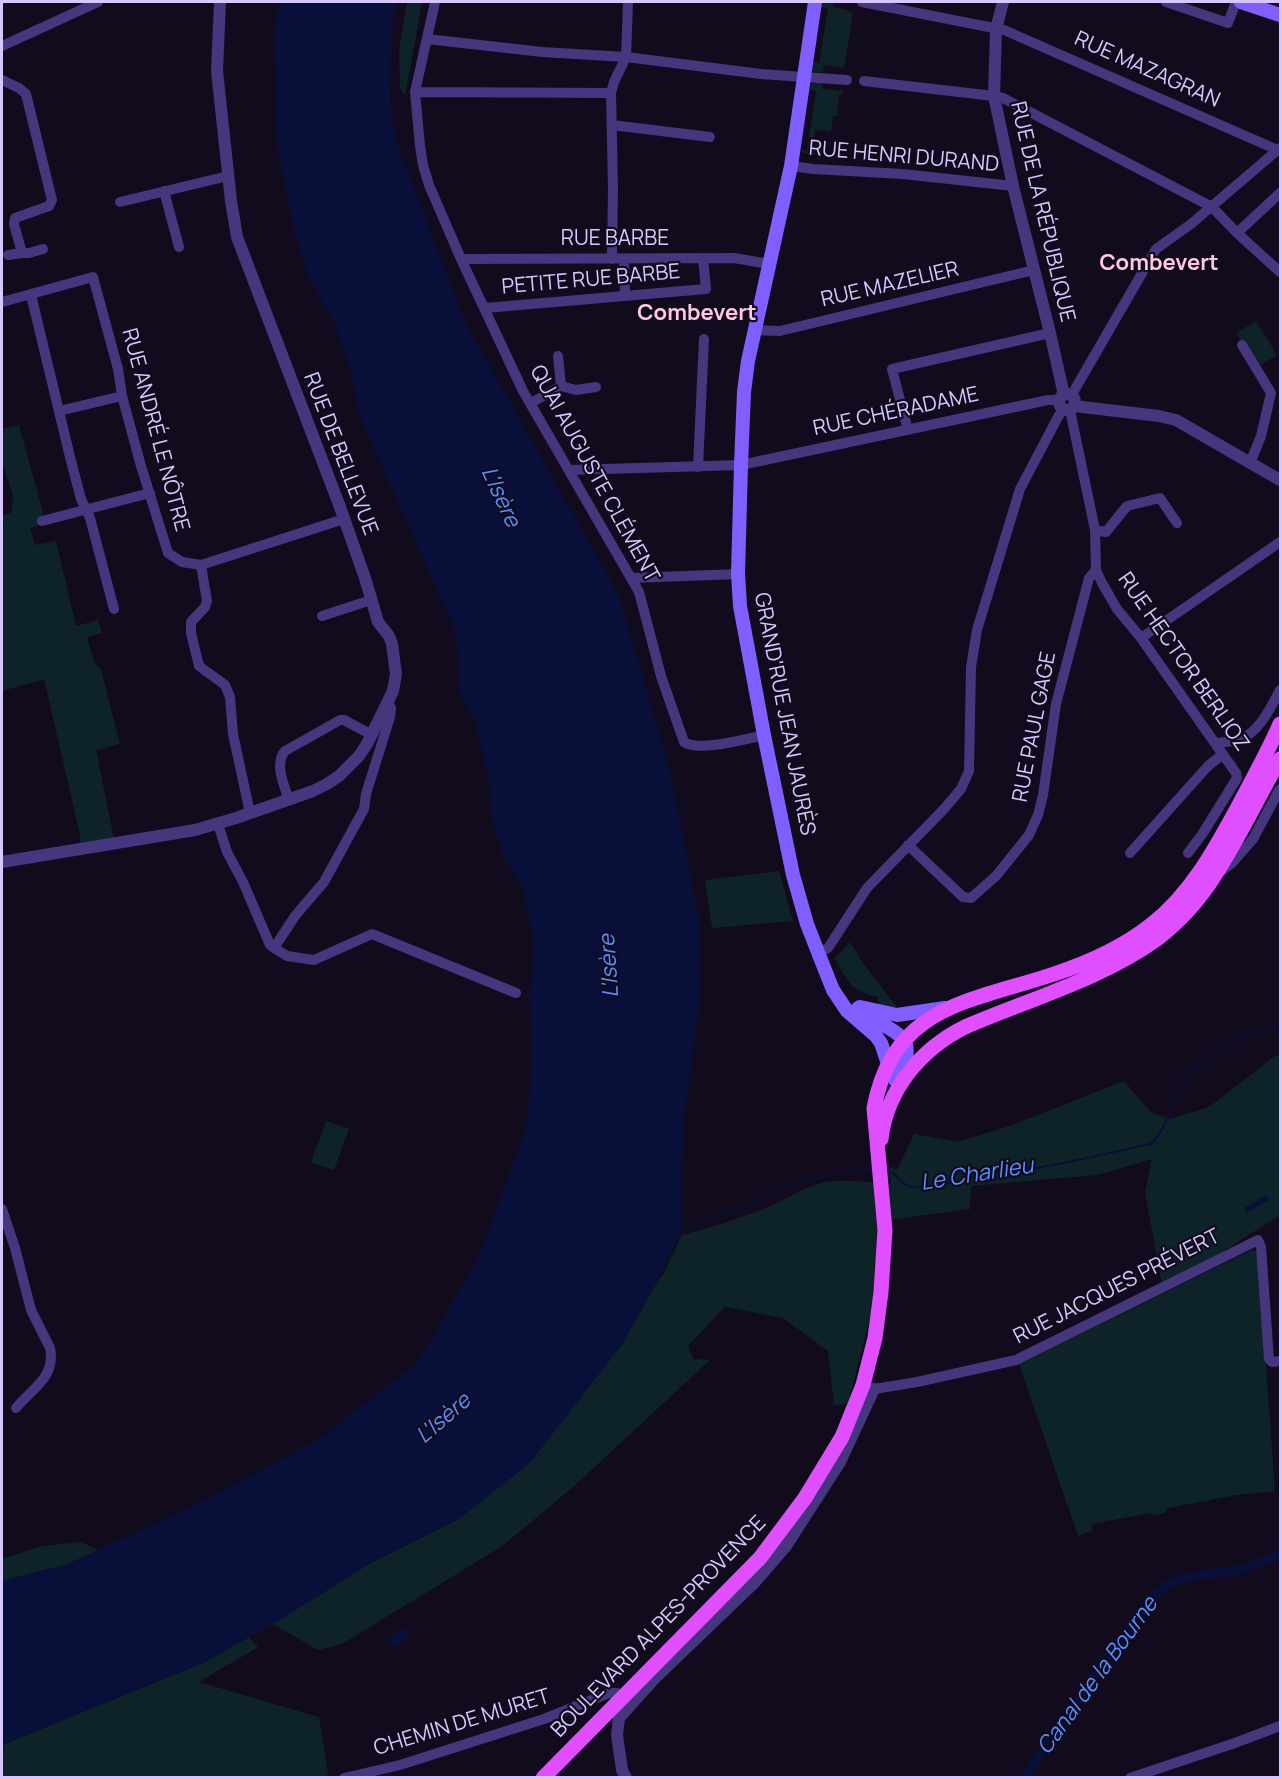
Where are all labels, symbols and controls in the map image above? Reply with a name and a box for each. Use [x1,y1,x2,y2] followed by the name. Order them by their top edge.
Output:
[1070,27,1224,113] street label: RUE MAZAGRAN
[1004,99,1080,325] street label: RUE DE LA RÉPUBLIQUE
[808,136,1000,178] street label: RUE HENRI DURAND
[561,226,669,252] street label: RUE BARBE
[1099,251,1219,277] district label: Combevert
[819,257,961,313] street label: RUE MAZELIER
[501,260,681,300] street label: PETITE RUE BARBE
[637,301,757,327] district label: Combevert
[116,326,194,534] street label: RUE ANDRÉ LE NÔTRE
[524,361,664,587] street label: QUAI AUGUSTE CLÉMENT
[297,369,383,539] street label: RUE DE BELLEVUE
[811,382,981,442] street label: RUE CHÉRADAME
[475,463,525,531] water label: L'Isère
[1112,568,1254,756] street label: RUE HECTOR BERLIOZ
[748,591,820,837] street label: GRAND'RUE JEAN JAURÈS
[1008,650,1062,804] street label: RUE PAUL GAGE
[595,933,625,999] water label: L'Isère
[919,1153,1035,1197] water label: Le Charlieu
[1010,1224,1224,1350] street label: RUE JACQUES PRÉVERT
[411,1388,477,1450] water label: L'Isère
[546,1511,772,1743] street label: BOULEVARD ALPES-PROVENCE
[1032,1592,1164,1760] water label: Canal de la Bourne
[371,1684,553,1762] street label: CHEMIN DE MURET

